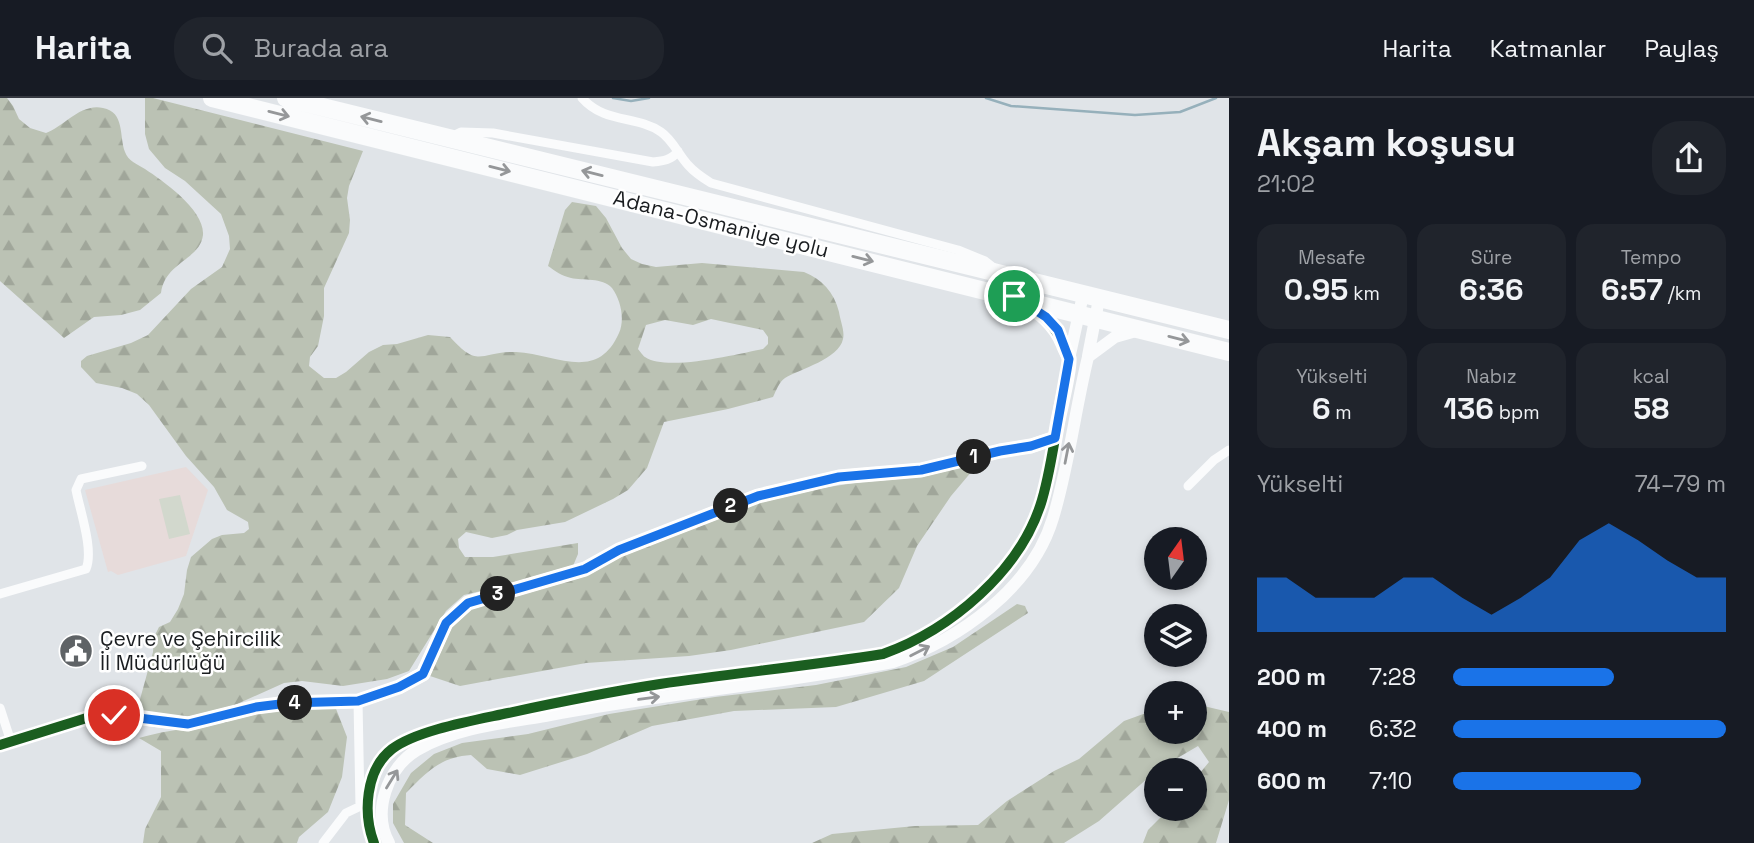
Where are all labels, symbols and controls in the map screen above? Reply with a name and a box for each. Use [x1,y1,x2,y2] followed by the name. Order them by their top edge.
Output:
[174,17,664,80] search box
[35,27,132,69] text: Harita
[198,29,236,67] icon: search
[254,31,388,65] text: Burada ara
[1383,33,1452,64] text: Harita
[1490,33,1606,64] text: Katmanlar
[1644,33,1719,64] text: Paylaş
[267,108,290,121] one-way arrow
[360,112,383,125] one-way arrow
[1257,119,1516,167] text: Akşam koşusu
[1652,121,1726,195] button: share
[488,163,510,176] one-way arrow
[581,166,604,179] one-way arrow
[1257,169,1315,199] text: 21:02
[611,184,832,263] street label: Adana-Osmaniye yolu
[1298,245,1365,270] text: Mesafe
[1471,245,1512,270] text: Süre
[1621,245,1682,270] text: Tempo
[851,253,874,266] one-way arrow
[984,266,1044,326] pin
[1284,270,1348,309] text: 0.95
[1459,270,1524,309] text: 6:36
[1601,270,1663,309] text: 6:57
[995,277,1033,315] icon: arrive
[1348,281,1380,306] text: km
[1663,281,1701,306] text: /km
[1167,333,1189,346] one-way arrow
[1296,364,1367,389] text: Yükselti
[1466,364,1517,389] text: Nabız
[1633,364,1670,389] text: kcal
[1312,389,1330,428] text: 6
[1443,389,1494,428] text: 136
[1633,389,1669,428] text: 58
[1330,400,1352,425] text: m
[1494,400,1540,425] text: bpm
[956,440,992,474] pin: 1
[1061,442,1074,465] one-way arrow
[969,444,978,469] text: 1
[1257,469,1343,499] text: Yükselti
[1635,469,1726,499] text: 74–79 m
[714,488,748,524] pin: 2
[725,493,736,518] text: 2
[1144,527,1208,590] north arrow
[1144,527,1207,821] map controls
[480,576,516,612] pin: 3
[492,581,503,606] text: 3
[1144,604,1207,667] button: layers
[100,625,281,676] place label: Çevre ve Şehircilik İl Müdürlüğü
[57,632,95,670] public building icon: Çevre ve Şehircilik İl Müdürlüğü
[909,644,930,658] one-way arrow
[1257,662,1326,692] text: 200 m
[1369,662,1416,692] text: 7:28
[1144,681,1207,744] button: +
[84,685,144,745] pin
[278,686,312,720] pin: 4
[288,690,301,715] text: 4
[637,691,660,704] one-way arrow
[95,696,133,734] icon: check
[1257,714,1327,744] text: 400 m
[1369,714,1417,744] text: 6:32
[1144,758,1207,821] button: −
[1257,766,1327,796] text: 600 m
[1369,766,1412,796] text: 7:10
[386,769,400,789] one-way arrow

